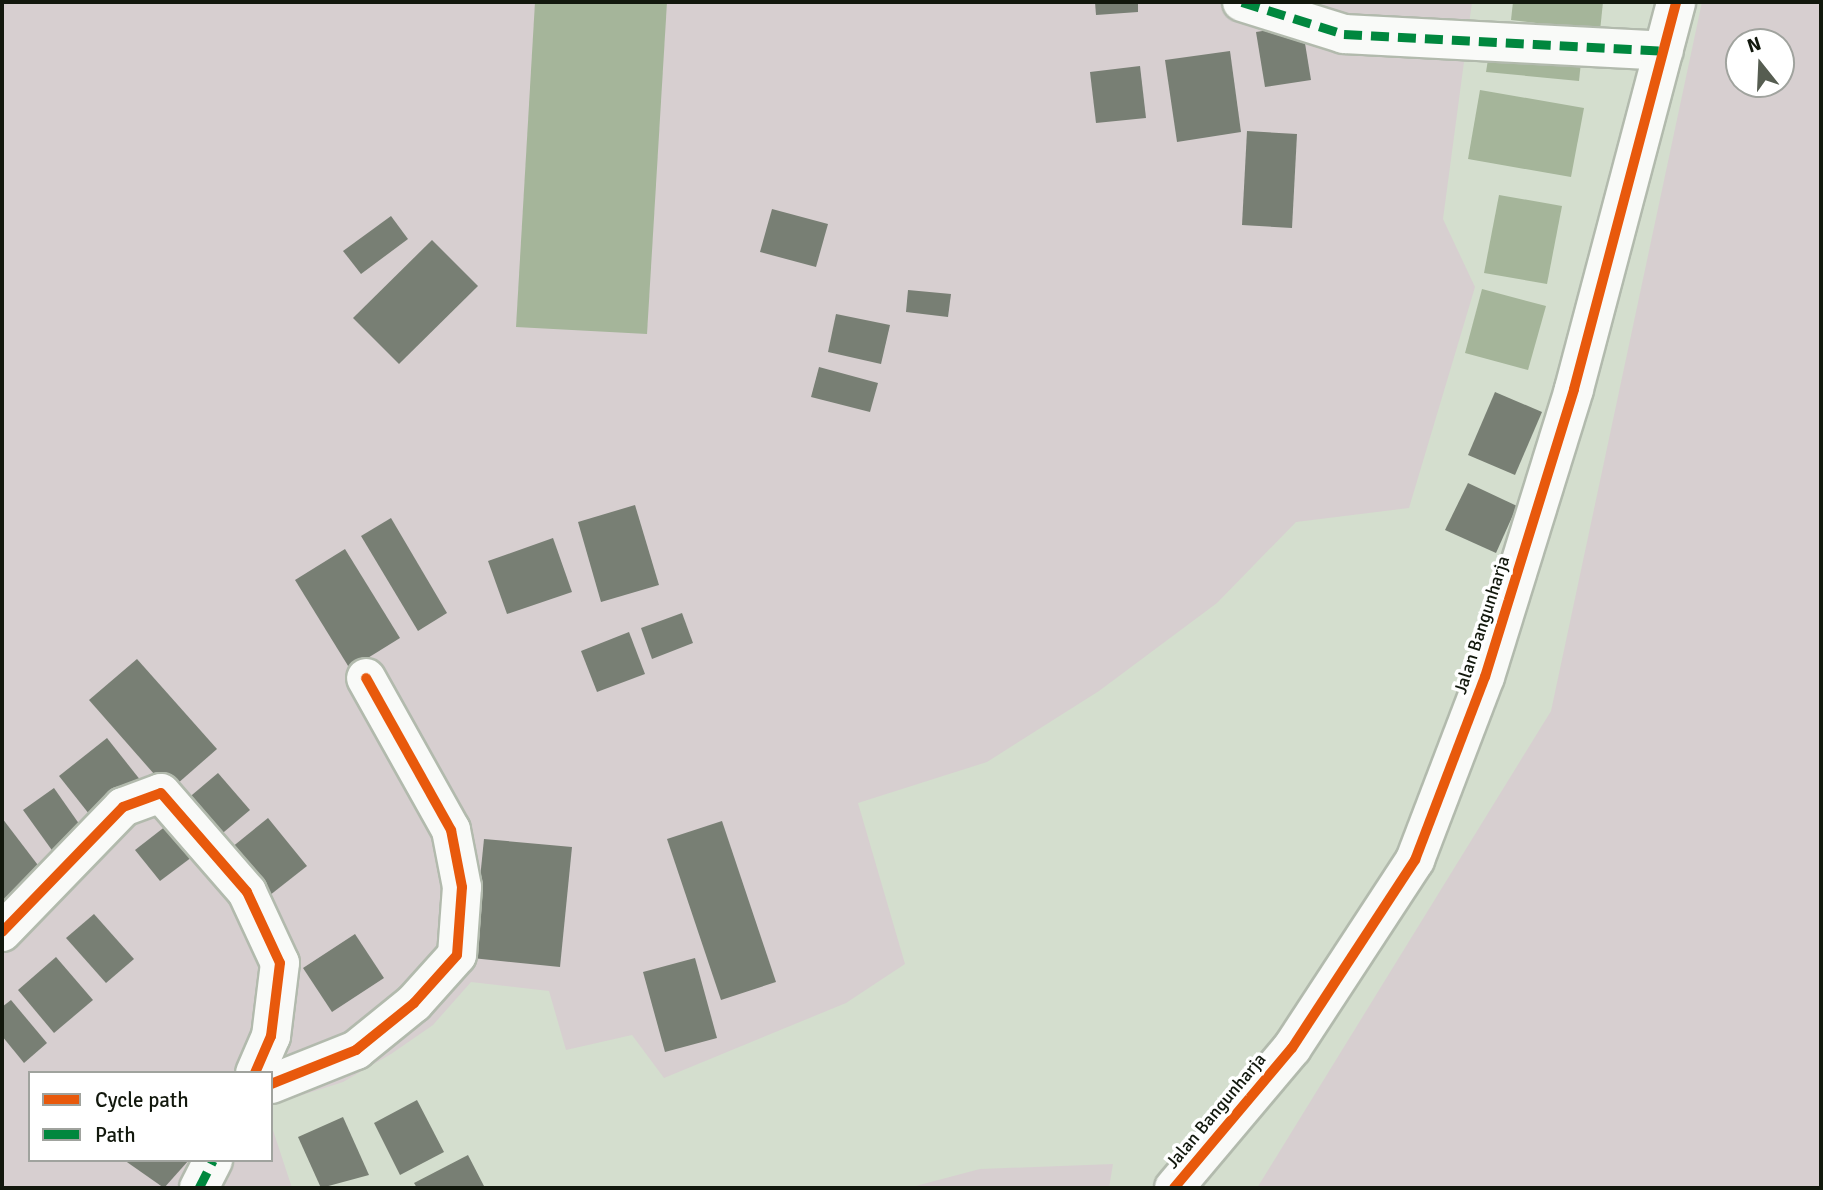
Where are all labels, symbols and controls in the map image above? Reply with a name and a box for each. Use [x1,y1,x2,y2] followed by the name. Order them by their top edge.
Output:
[1725,28,1795,98] north arrow
[1744,31,1764,58] text: N
[1449,553,1515,697] street label: Jalan Bangunharja
[1161,1049,1271,1173] street label: Jalan Bangunharja
[28,1071,273,1162] legend
[95,1087,189,1113] text: Cycle path
[95,1122,136,1148] text: Path

